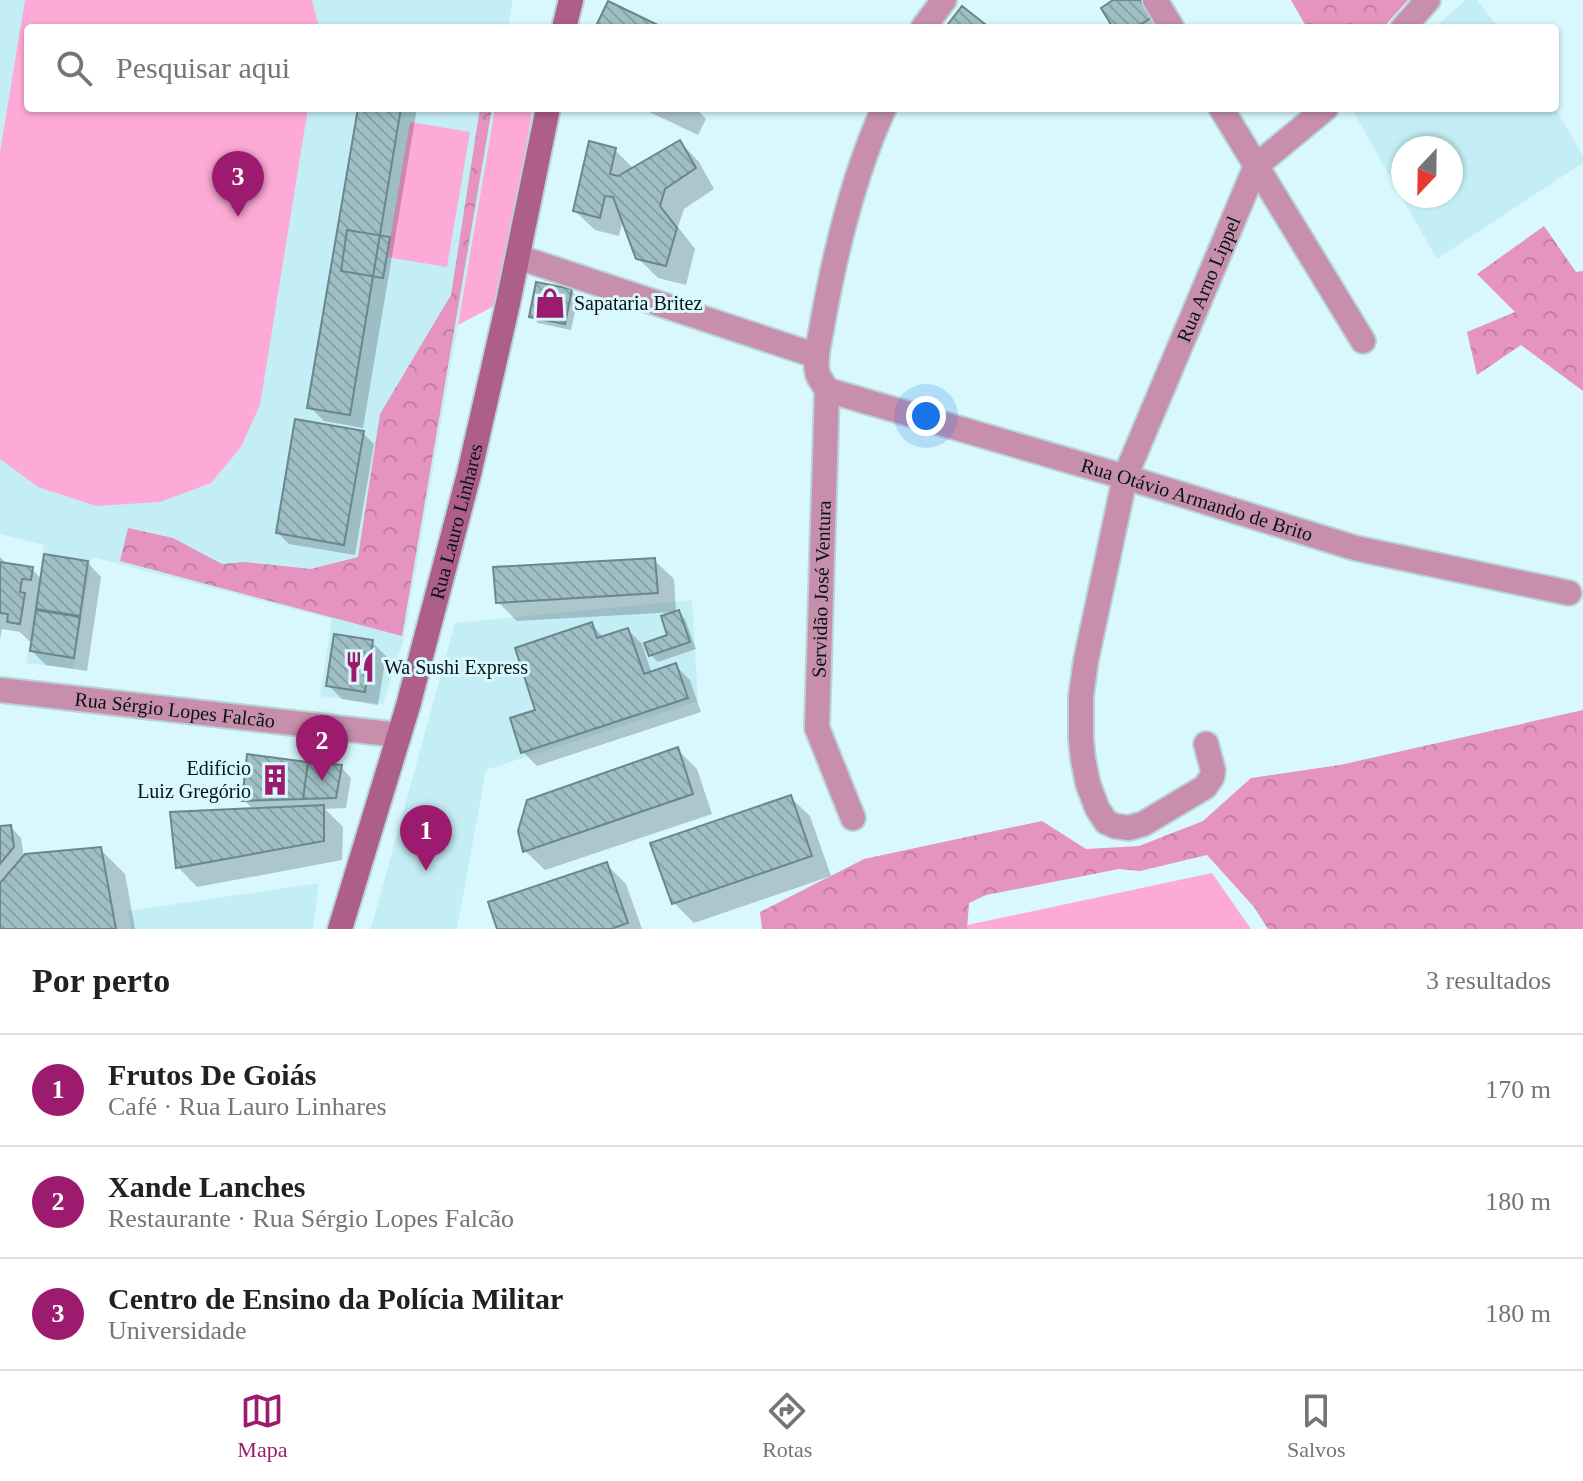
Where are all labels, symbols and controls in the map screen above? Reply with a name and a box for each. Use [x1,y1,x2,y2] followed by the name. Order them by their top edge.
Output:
[24,24,1559,112] search box
[52,46,96,90] icon: search
[116,51,290,84] text: Pesquisar aqui
[1391,136,1463,208] north arrow
[212,151,264,217] pin: 3
[1172,212,1245,345] street label: Rua Arno Lippel
[533,286,567,320] shop icon: Sapataria Britez
[574,292,702,315] place label: Sapataria Britez
[906,396,946,436] your location
[426,441,487,602] street label: Rua Lauro Linhares
[1079,454,1316,545] street label: Rua Otávio Armando de Brito
[807,500,835,678] street label: Servidão José Ventura
[343,650,377,684] restaurant icon: Wa Sushi Express
[384,656,528,679] place label: Wa Sushi Express
[74,688,276,732] street label: Rua Sérgio Lopes Falcão
[296,715,348,781] pin: 2
[137,757,251,803] place label: Edifício Luiz Gregório
[258,763,292,797] building icon: Edifício Luiz Gregório
[400,805,452,871] pin: 1
[32,962,170,999] text: Por perto
[1426,966,1551,995] text: 3 resultados
[108,1058,316,1091] text: Frutos De Goiás
[52,1075,65,1104] text: 1
[1485,1075,1551,1104] text: 170 m
[108,1092,387,1121] text: Café · Rua Lauro Linhares
[108,1170,306,1203] text: Xande Lanches
[52,1187,65,1216] text: 2
[1485,1187,1551,1216] text: 180 m
[108,1204,514,1233] text: Restaurante · Rua Sérgio Lopes Falcão
[108,1282,563,1315] text: Centro de Ensino da Polícia Militar
[52,1299,65,1328] text: 3
[1485,1299,1551,1328] text: 180 m
[108,1316,247,1345] text: Universidade
[237,1389,287,1463] tab: Mapa
[762,1389,812,1463] tab: Rotas
[1287,1389,1346,1463] tab: Salvos

